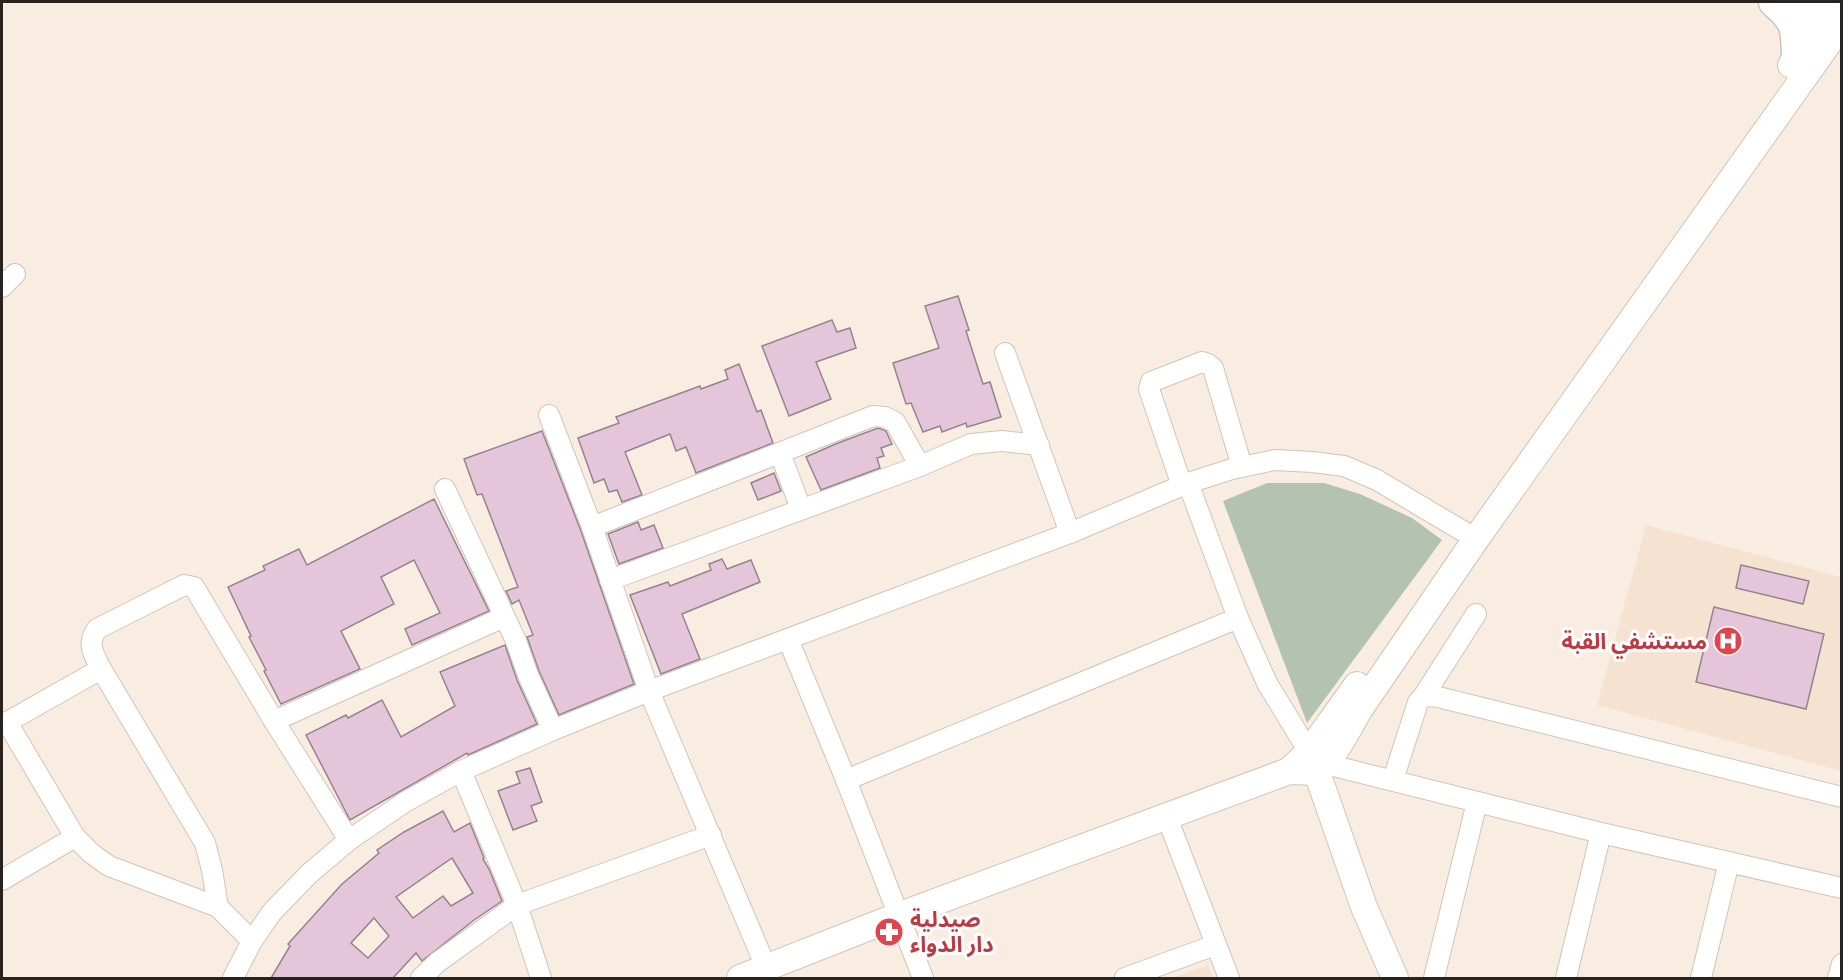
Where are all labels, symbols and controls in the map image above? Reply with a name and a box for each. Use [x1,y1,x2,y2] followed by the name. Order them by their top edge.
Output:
[1712,625,1744,657] hospital icon: مستشفي القبة
[1561,628,1707,659] place label: مستشفي القبة
[910,906,994,958] place label: صيدلية دار الدواء
[873,916,905,948] pharmacy icon: صيدلية دار الدواء

